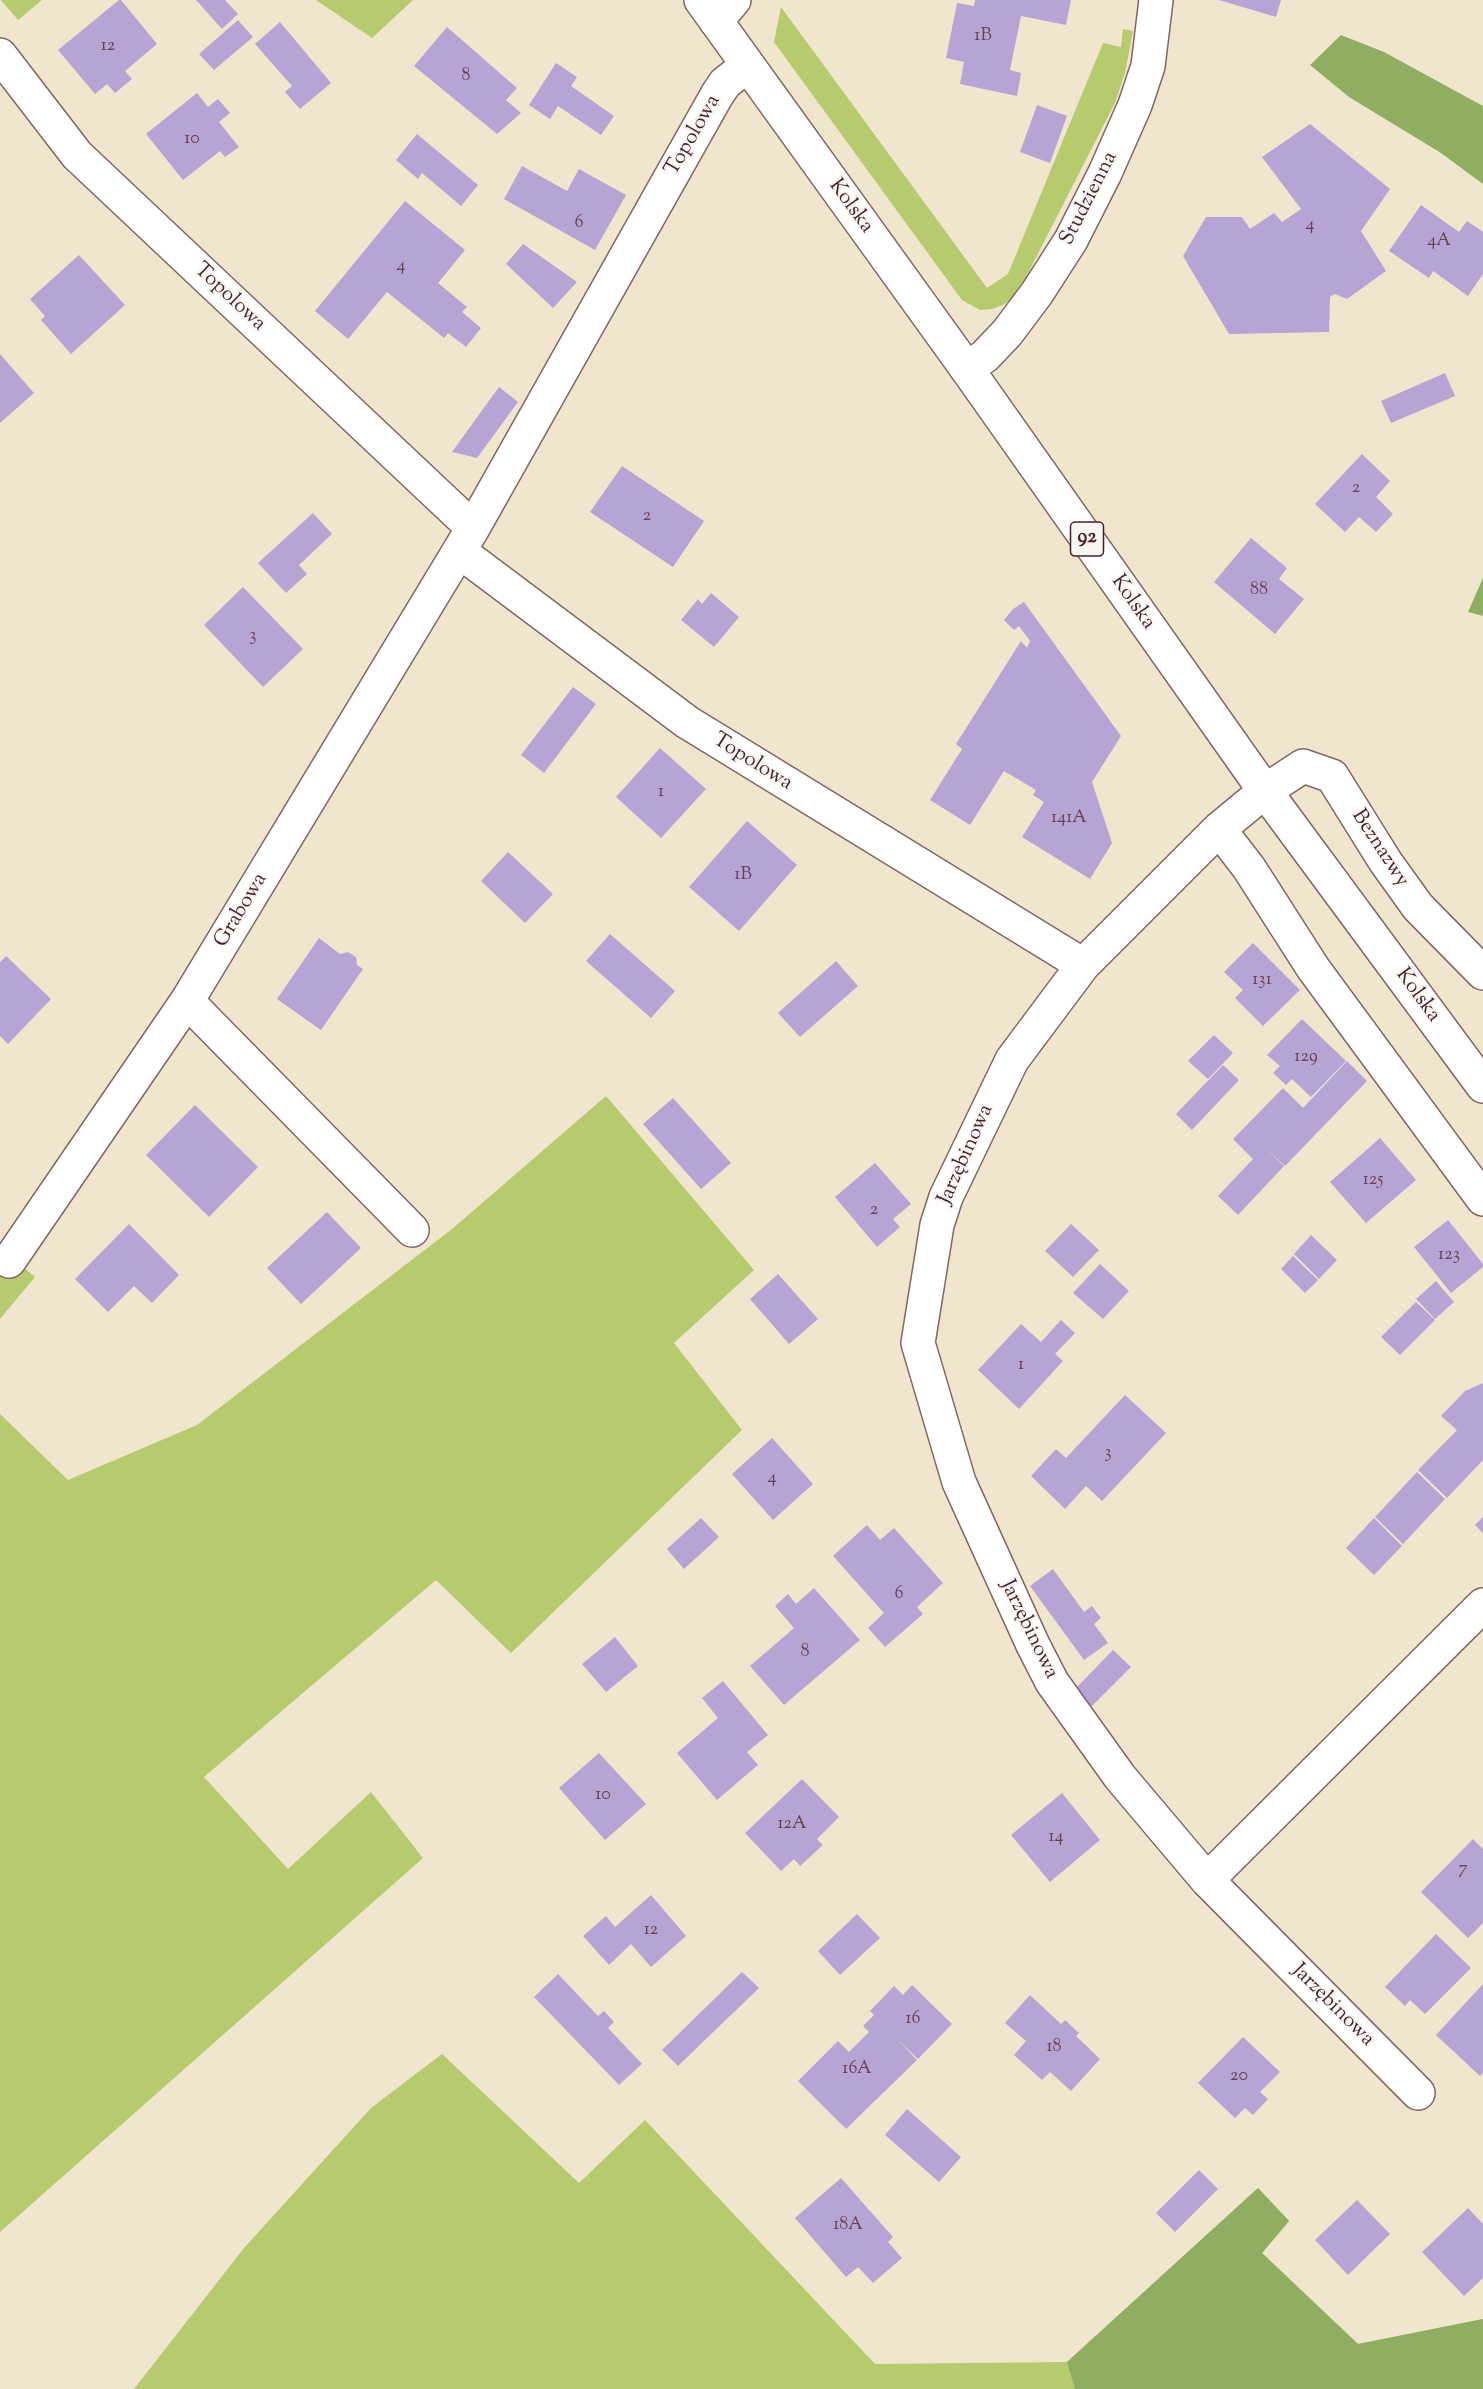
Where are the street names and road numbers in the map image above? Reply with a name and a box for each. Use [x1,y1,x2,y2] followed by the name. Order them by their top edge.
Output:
[661,91,727,181] street label: Topolowa
[1056,148,1124,250] street label: Studzienna
[822,175,878,239] street label: Kolska
[188,258,270,338] street label: Topolowa
[1070,522,1104,556] road number: 92
[1104,571,1160,635] street label: Kolska
[708,729,796,797] street label: Topolowa
[1345,806,1413,892] street label: Beznazwy
[210,869,274,953] street label: Grabowa
[1389,964,1445,1028] street label: Kolska
[934,1101,1000,1209] street label: Jarzębinowa
[993,1576,1063,1684] street label: Jarzębinowa
[1285,1959,1379,2053] street label: Jarzębinowa

